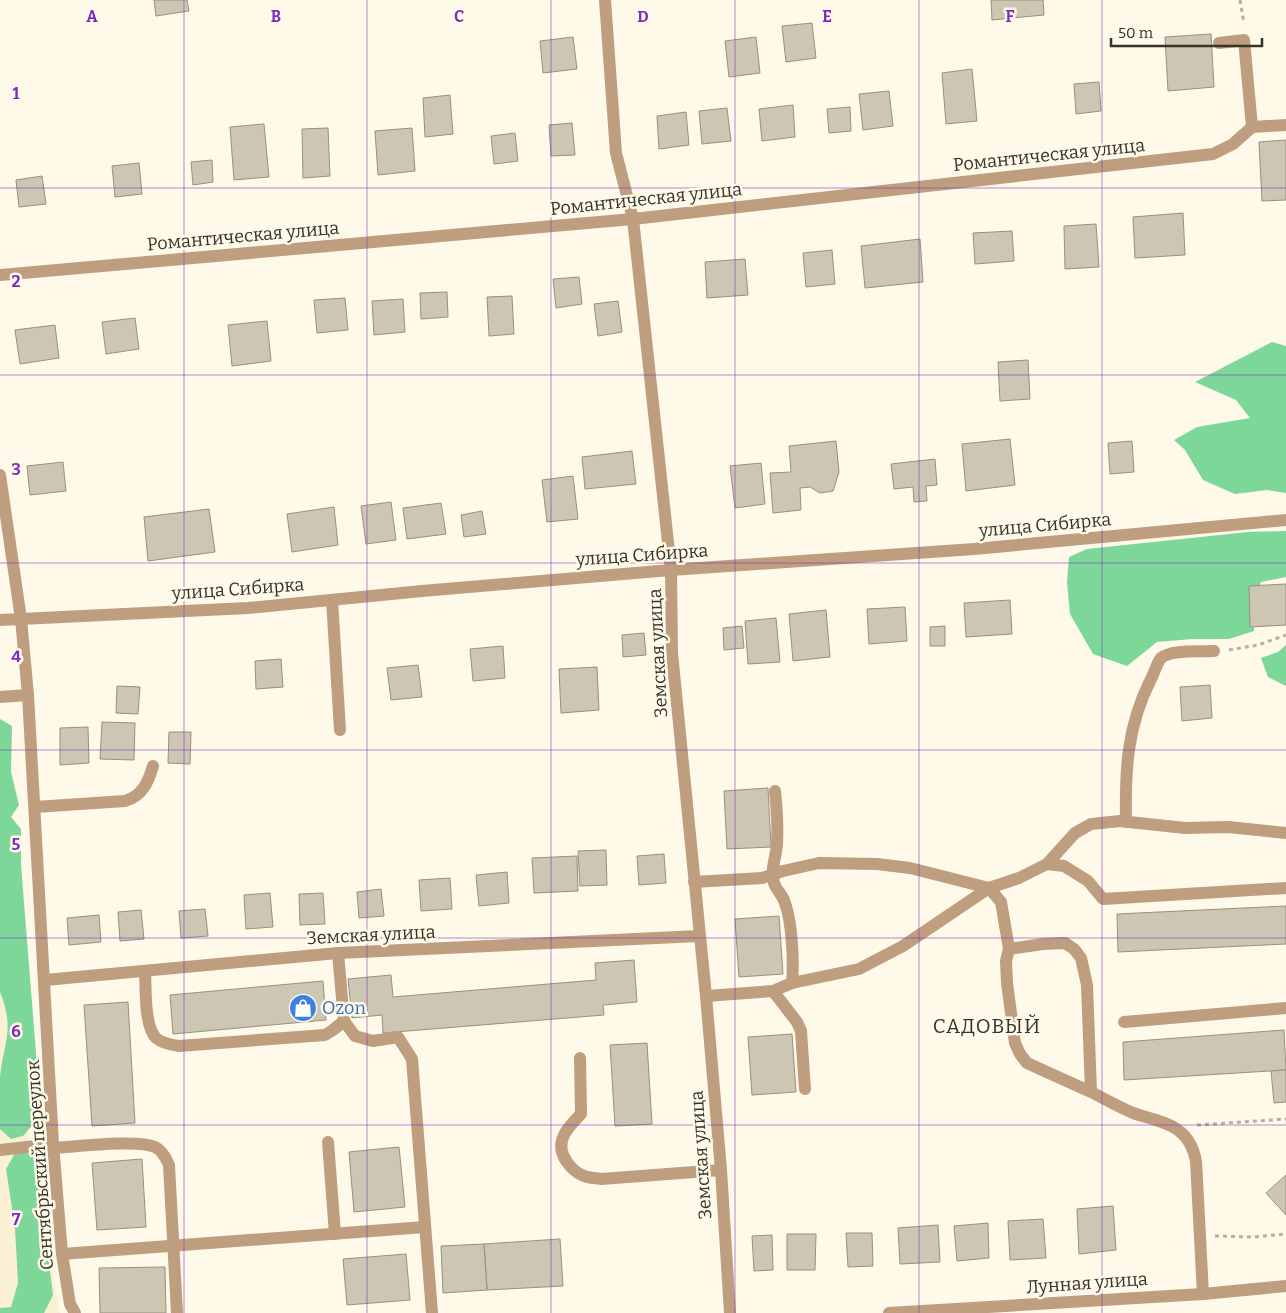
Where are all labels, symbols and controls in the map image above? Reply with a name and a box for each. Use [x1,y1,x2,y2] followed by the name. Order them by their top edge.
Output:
[86,7,98,26] text: A
[271,7,281,26] text: B
[454,7,464,26] text: C
[637,7,649,26] text: D
[822,7,832,26] text: E
[1006,7,1015,26] text: F
[1111,15,1262,47] scale bar
[1118,24,1154,42] text: 50 m
[13,84,20,103] text: 1
[952,134,1146,176] street label: Романтическая улица
[549,178,743,220] street label: Романтическая улица
[146,217,340,255] street label: Романтическая улица
[11,272,21,291] text: 2
[11,460,21,479] text: 3
[977,508,1112,542] street label: улица Сибирка
[574,539,709,571] street label: улица Сибирка
[170,573,305,605] street label: улица Сибирка
[644,588,672,718] street label: Земская улица
[11,647,21,666] text: 4
[12,835,21,854] text: 5
[306,921,436,949] street label: Земская улица
[288,993,318,1023] shop icon: Ozon
[322,997,366,1019] place label: Ozon
[933,1014,1041,1038] district label: САДОВЫЙ
[11,1022,21,1041] text: 6
[22,1059,58,1271] street label: Сентябрьский переулок
[686,1090,716,1220] street label: Земская улица
[12,1210,21,1229] text: 7
[1025,1268,1149,1298] street label: Лунная улица

